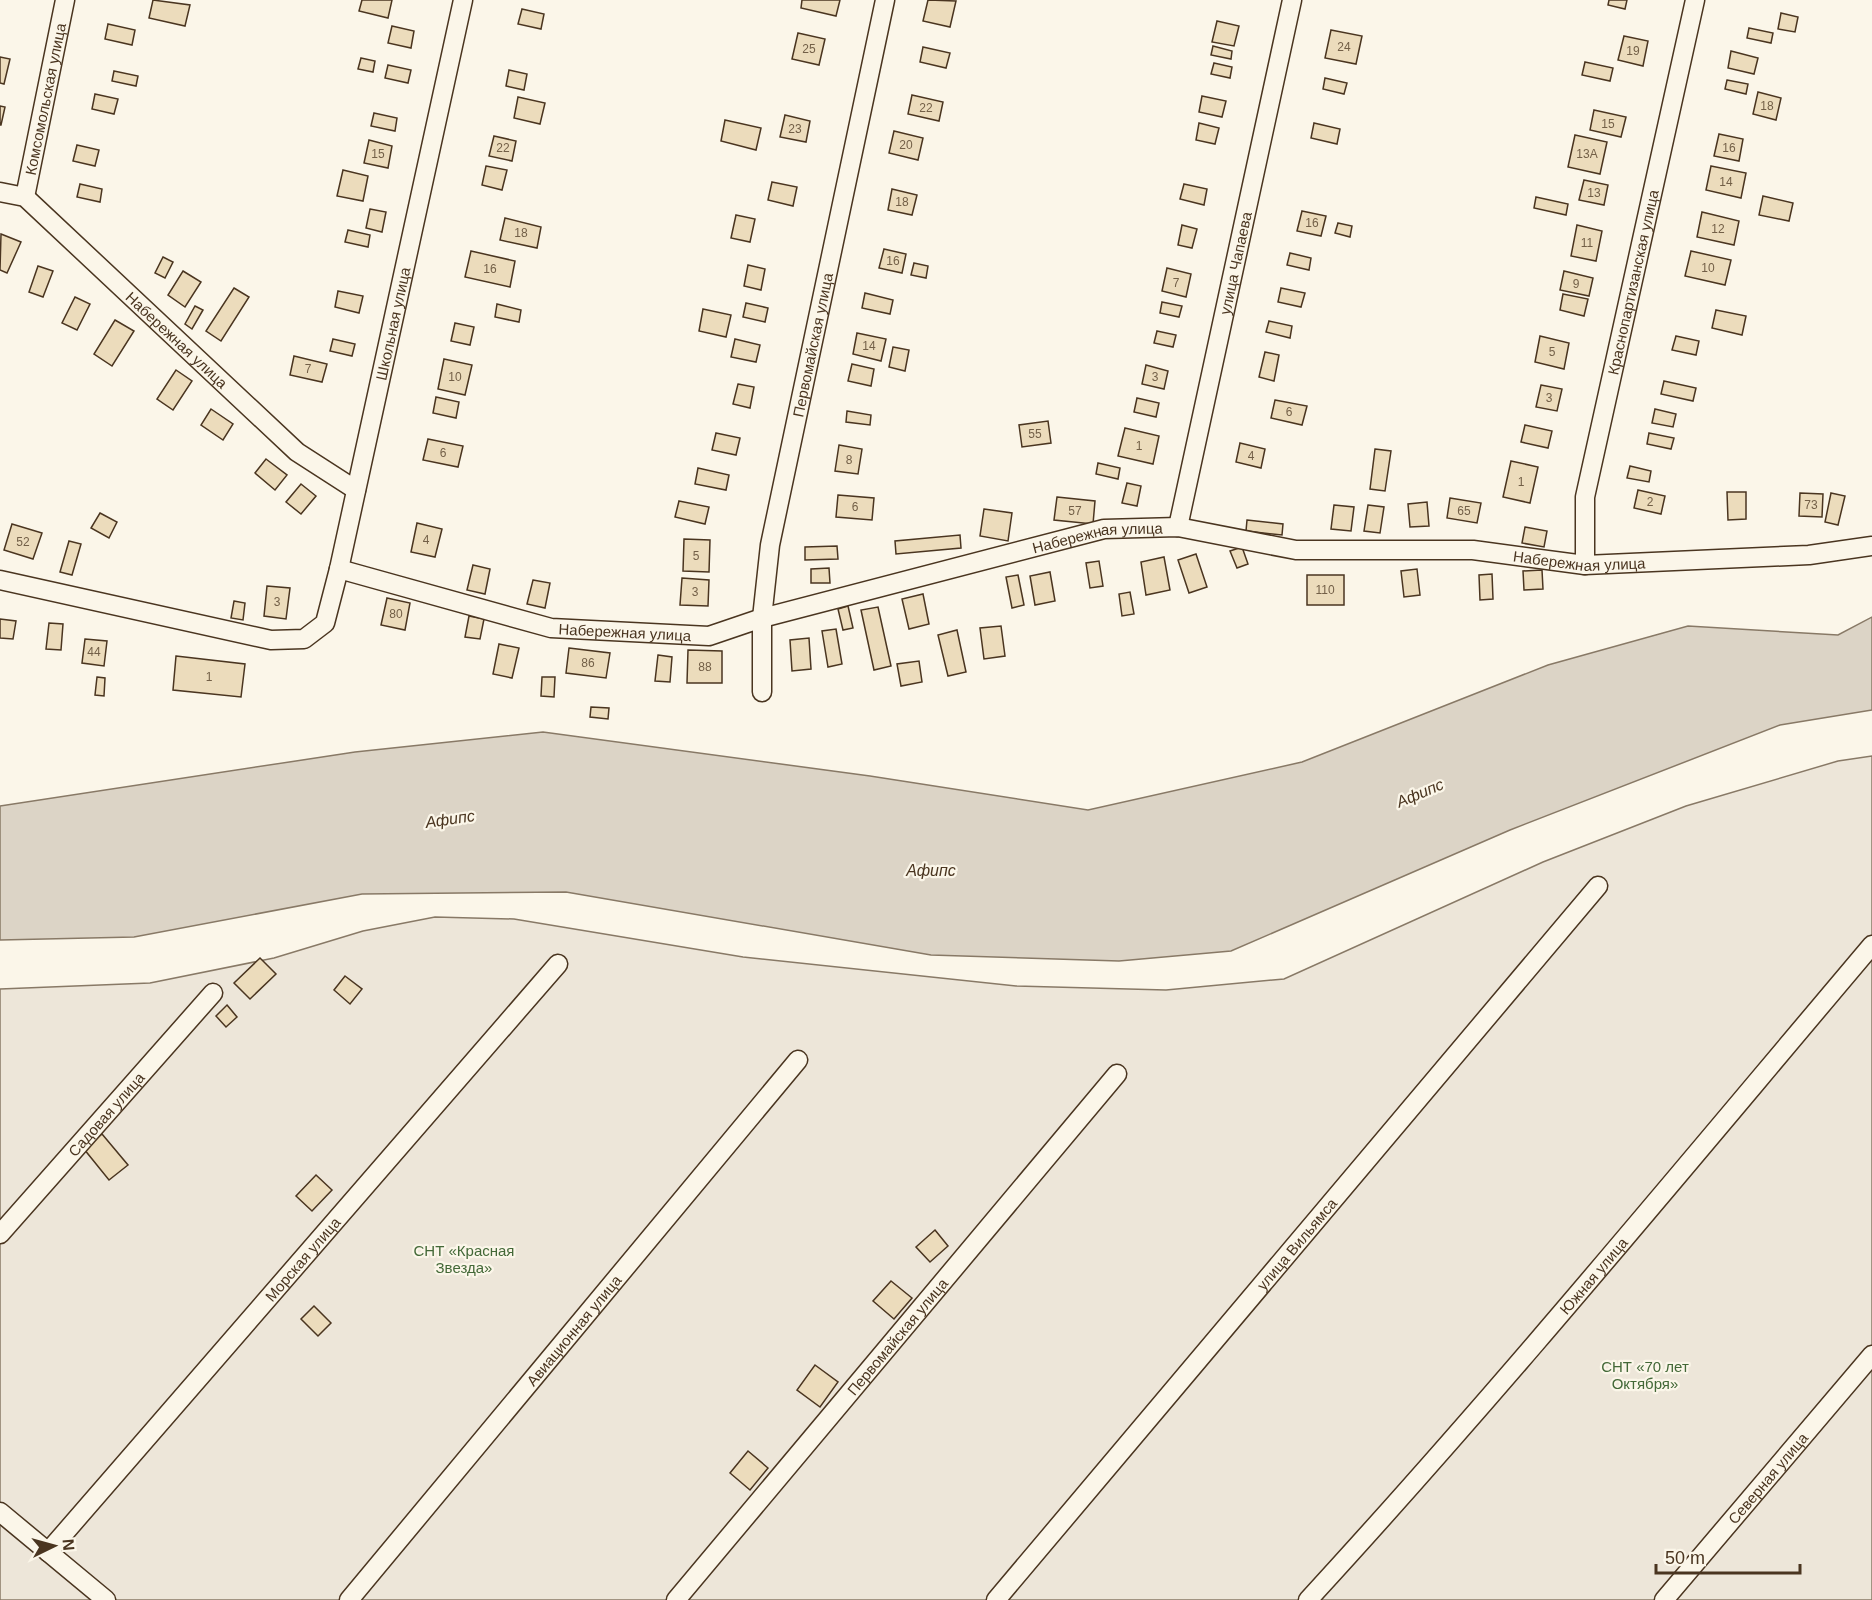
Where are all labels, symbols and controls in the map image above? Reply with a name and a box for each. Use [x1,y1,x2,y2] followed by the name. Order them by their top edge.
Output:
[21,21,69,176] street label: Комсомольская улица
[1337,40,1351,54] house number: 24
[802,42,816,56] house number: 25
[1626,44,1640,58] house number: 19
[1760,99,1774,113] house number: 18
[919,101,933,115] house number: 22
[1601,117,1615,131] house number: 15
[788,122,802,136] house number: 23
[899,138,913,152] house number: 20
[496,141,510,155] house number: 22
[1722,141,1736,155] house number: 16
[371,147,385,161] house number: 15
[1576,147,1598,161] house number: 13А
[1719,175,1733,189] house number: 14
[1587,186,1601,200] house number: 13
[1604,187,1661,376] street label: Краснопартизанская улица
[895,195,909,209] house number: 18
[1216,209,1255,316] street label: улица Чапаева
[1305,216,1319,230] house number: 16
[1711,222,1725,236] house number: 12
[514,226,528,240] house number: 18
[1581,236,1594,250] house number: 11
[886,254,900,268] house number: 16
[1701,261,1715,275] house number: 10
[483,262,497,276] house number: 16
[372,265,413,382] street label: Школьная улица
[789,271,836,419] street label: Первомайская улица
[1173,276,1180,290] house number: 7
[1573,277,1580,291] house number: 9
[123,288,232,392] street label: Набережная улица
[862,339,876,353] house number: 14
[1549,345,1556,359] house number: 5
[305,362,312,376] house number: 7
[448,370,462,384] house number: 10
[1152,370,1159,384] house number: 3
[1546,391,1553,405] house number: 3
[1286,405,1293,419] house number: 6
[1028,427,1042,441] house number: 55
[1136,439,1143,453] house number: 1
[440,446,447,460] house number: 6
[1248,449,1255,463] house number: 4
[846,453,853,467] house number: 8
[1518,475,1525,489] house number: 1
[1647,495,1654,509] house number: 2
[1804,498,1818,512] house number: 73
[852,500,859,514] house number: 6
[1068,504,1082,518] house number: 57
[1457,504,1471,518] house number: 65
[1030,519,1164,556] street label: Набережная улица
[423,533,430,547] house number: 4
[16,535,30,549] house number: 52
[1512,547,1646,574] street label: Набережная улица
[693,549,700,563] house number: 5
[1315,583,1335,597] house number: 110
[692,585,699,599] house number: 3
[274,595,281,609] house number: 3
[389,607,403,621] house number: 80
[558,620,692,644] street label: Набережная улица
[87,645,101,659] house number: 44
[581,656,595,670] house number: 86
[698,660,712,674] house number: 88
[206,670,213,684] house number: 1
[1393,775,1446,811] water label: Афипс
[423,807,476,831] water label: Афипс
[905,862,956,879] water label: Афипс
[64,1068,148,1160] street label: Садовая улица
[1253,1194,1340,1293] street label: улица Вильямса
[261,1213,344,1304] street label: Морская улица
[1556,1233,1631,1317] street label: Южная улица
[413,1242,515,1276] park label: СНТ «Красная Звезда»
[523,1271,625,1389] street label: Авиационная улица
[843,1274,951,1398] street label: Первомайская улица
[1601,1358,1689,1392] park label: СНТ «70 лет Октября»
[1724,1429,1811,1527] street label: Северная улица
[24,1516,84,1576] north arrow
[1656,1537,1800,1575] scale bar
[59,1538,77,1551] text: N
[1665,1548,1705,1568] text: 50 m

